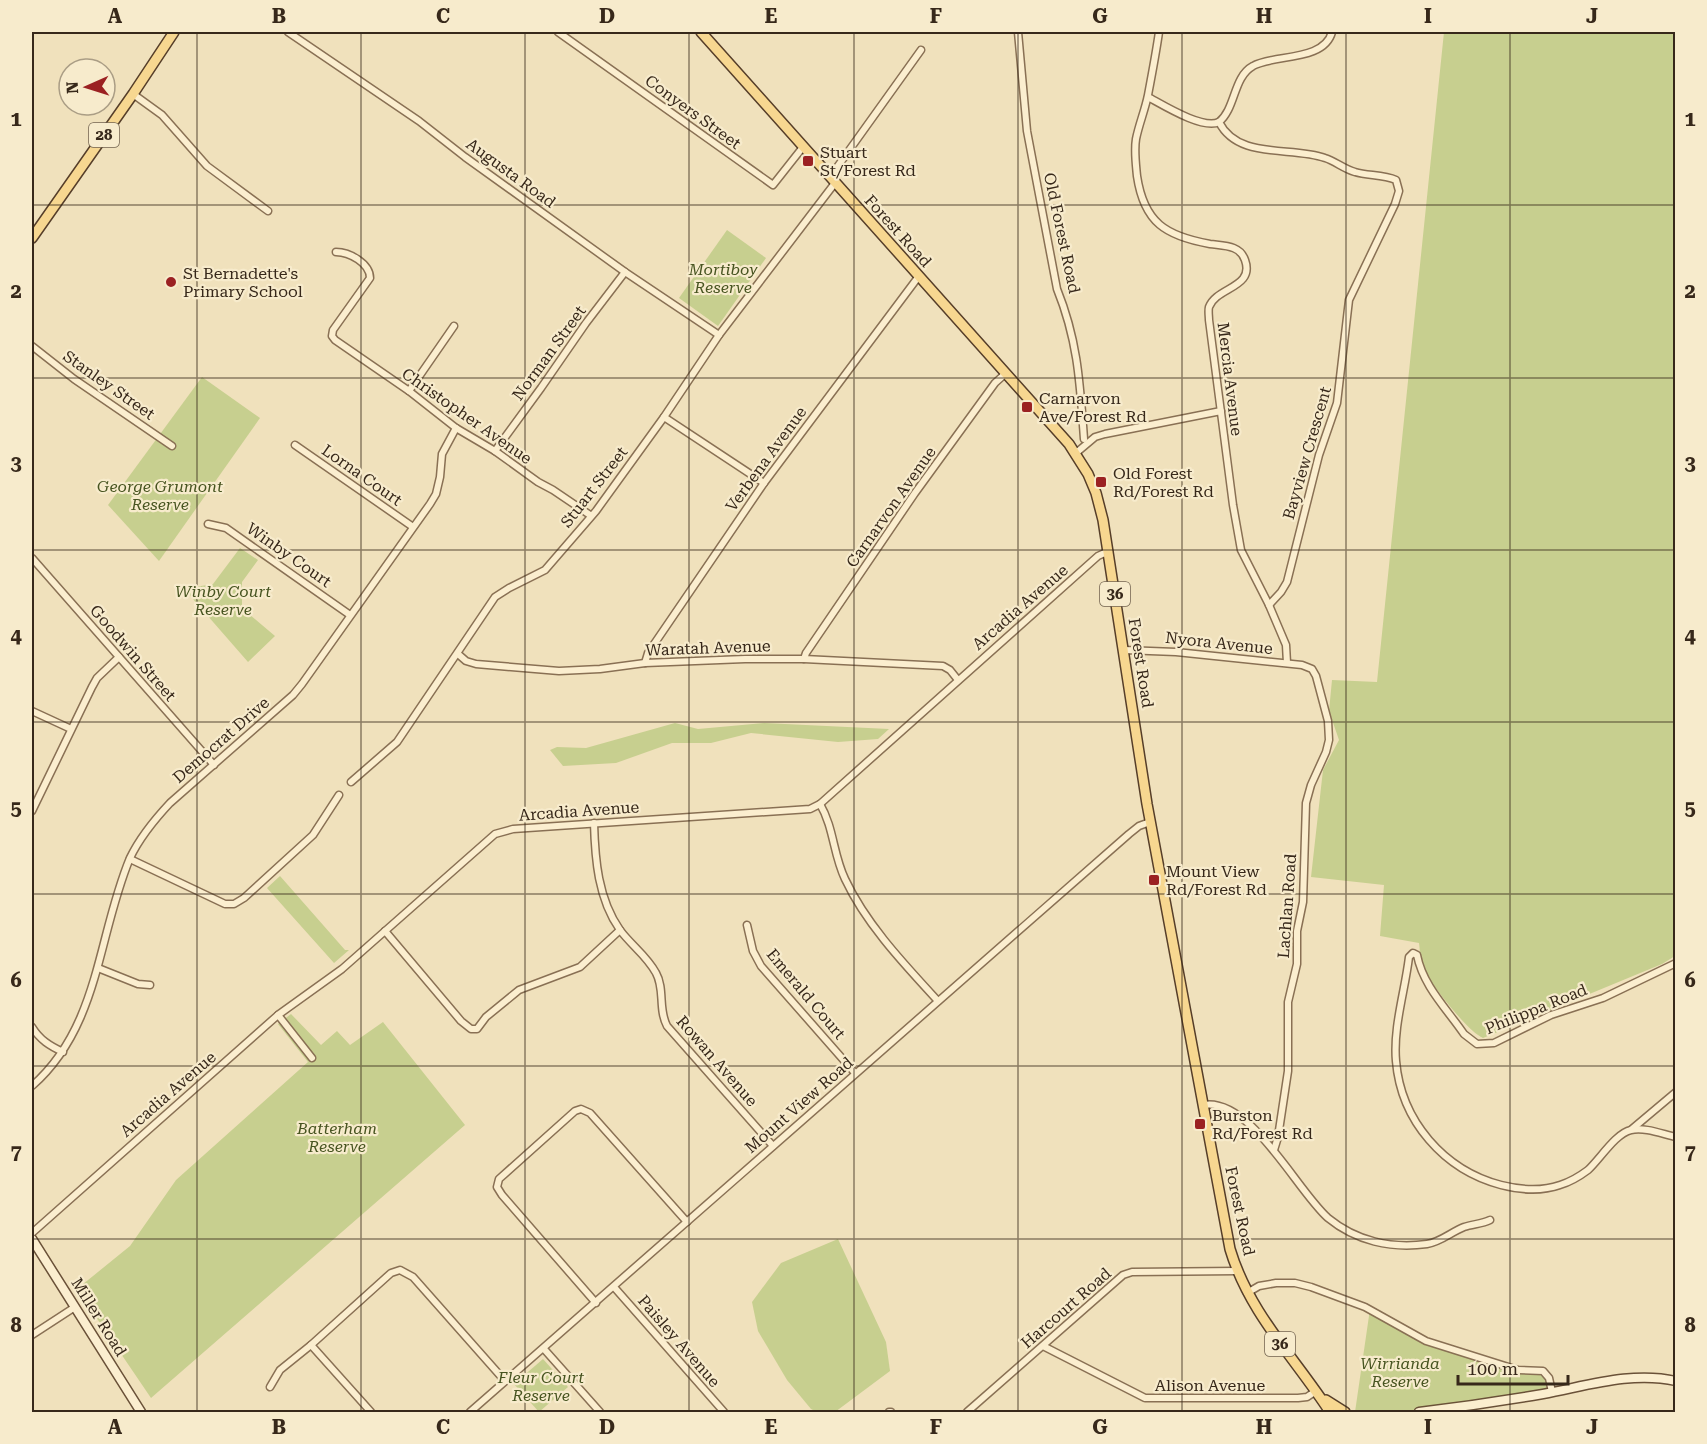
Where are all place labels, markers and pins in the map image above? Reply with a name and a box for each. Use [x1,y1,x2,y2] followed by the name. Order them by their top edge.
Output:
[820,143,916,180] place label: Stuart St/Forest Rd
[801,154,815,168] marker: Stuart St/Forest Rd
[183,264,303,301] place label: St Bernadette's Primary School
[164,275,178,289] marker: St Bernadette's Primary School
[1039,389,1147,426] place label: Carnarvon Ave/Forest Rd
[1020,400,1034,414] marker: Carnarvon Ave/Forest Rd
[1113,464,1214,501] place label: Old Forest Rd/Forest Rd
[1094,475,1108,489] marker: Old Forest Rd/Forest Rd
[1166,862,1267,899] place label: Mount View Rd/Forest Rd
[1147,873,1161,887] marker: Mount View Rd/Forest Rd
[1212,1106,1313,1143] place label: Burston Rd/Forest Rd
[1193,1117,1207,1131] marker: Burston Rd/Forest Rd

